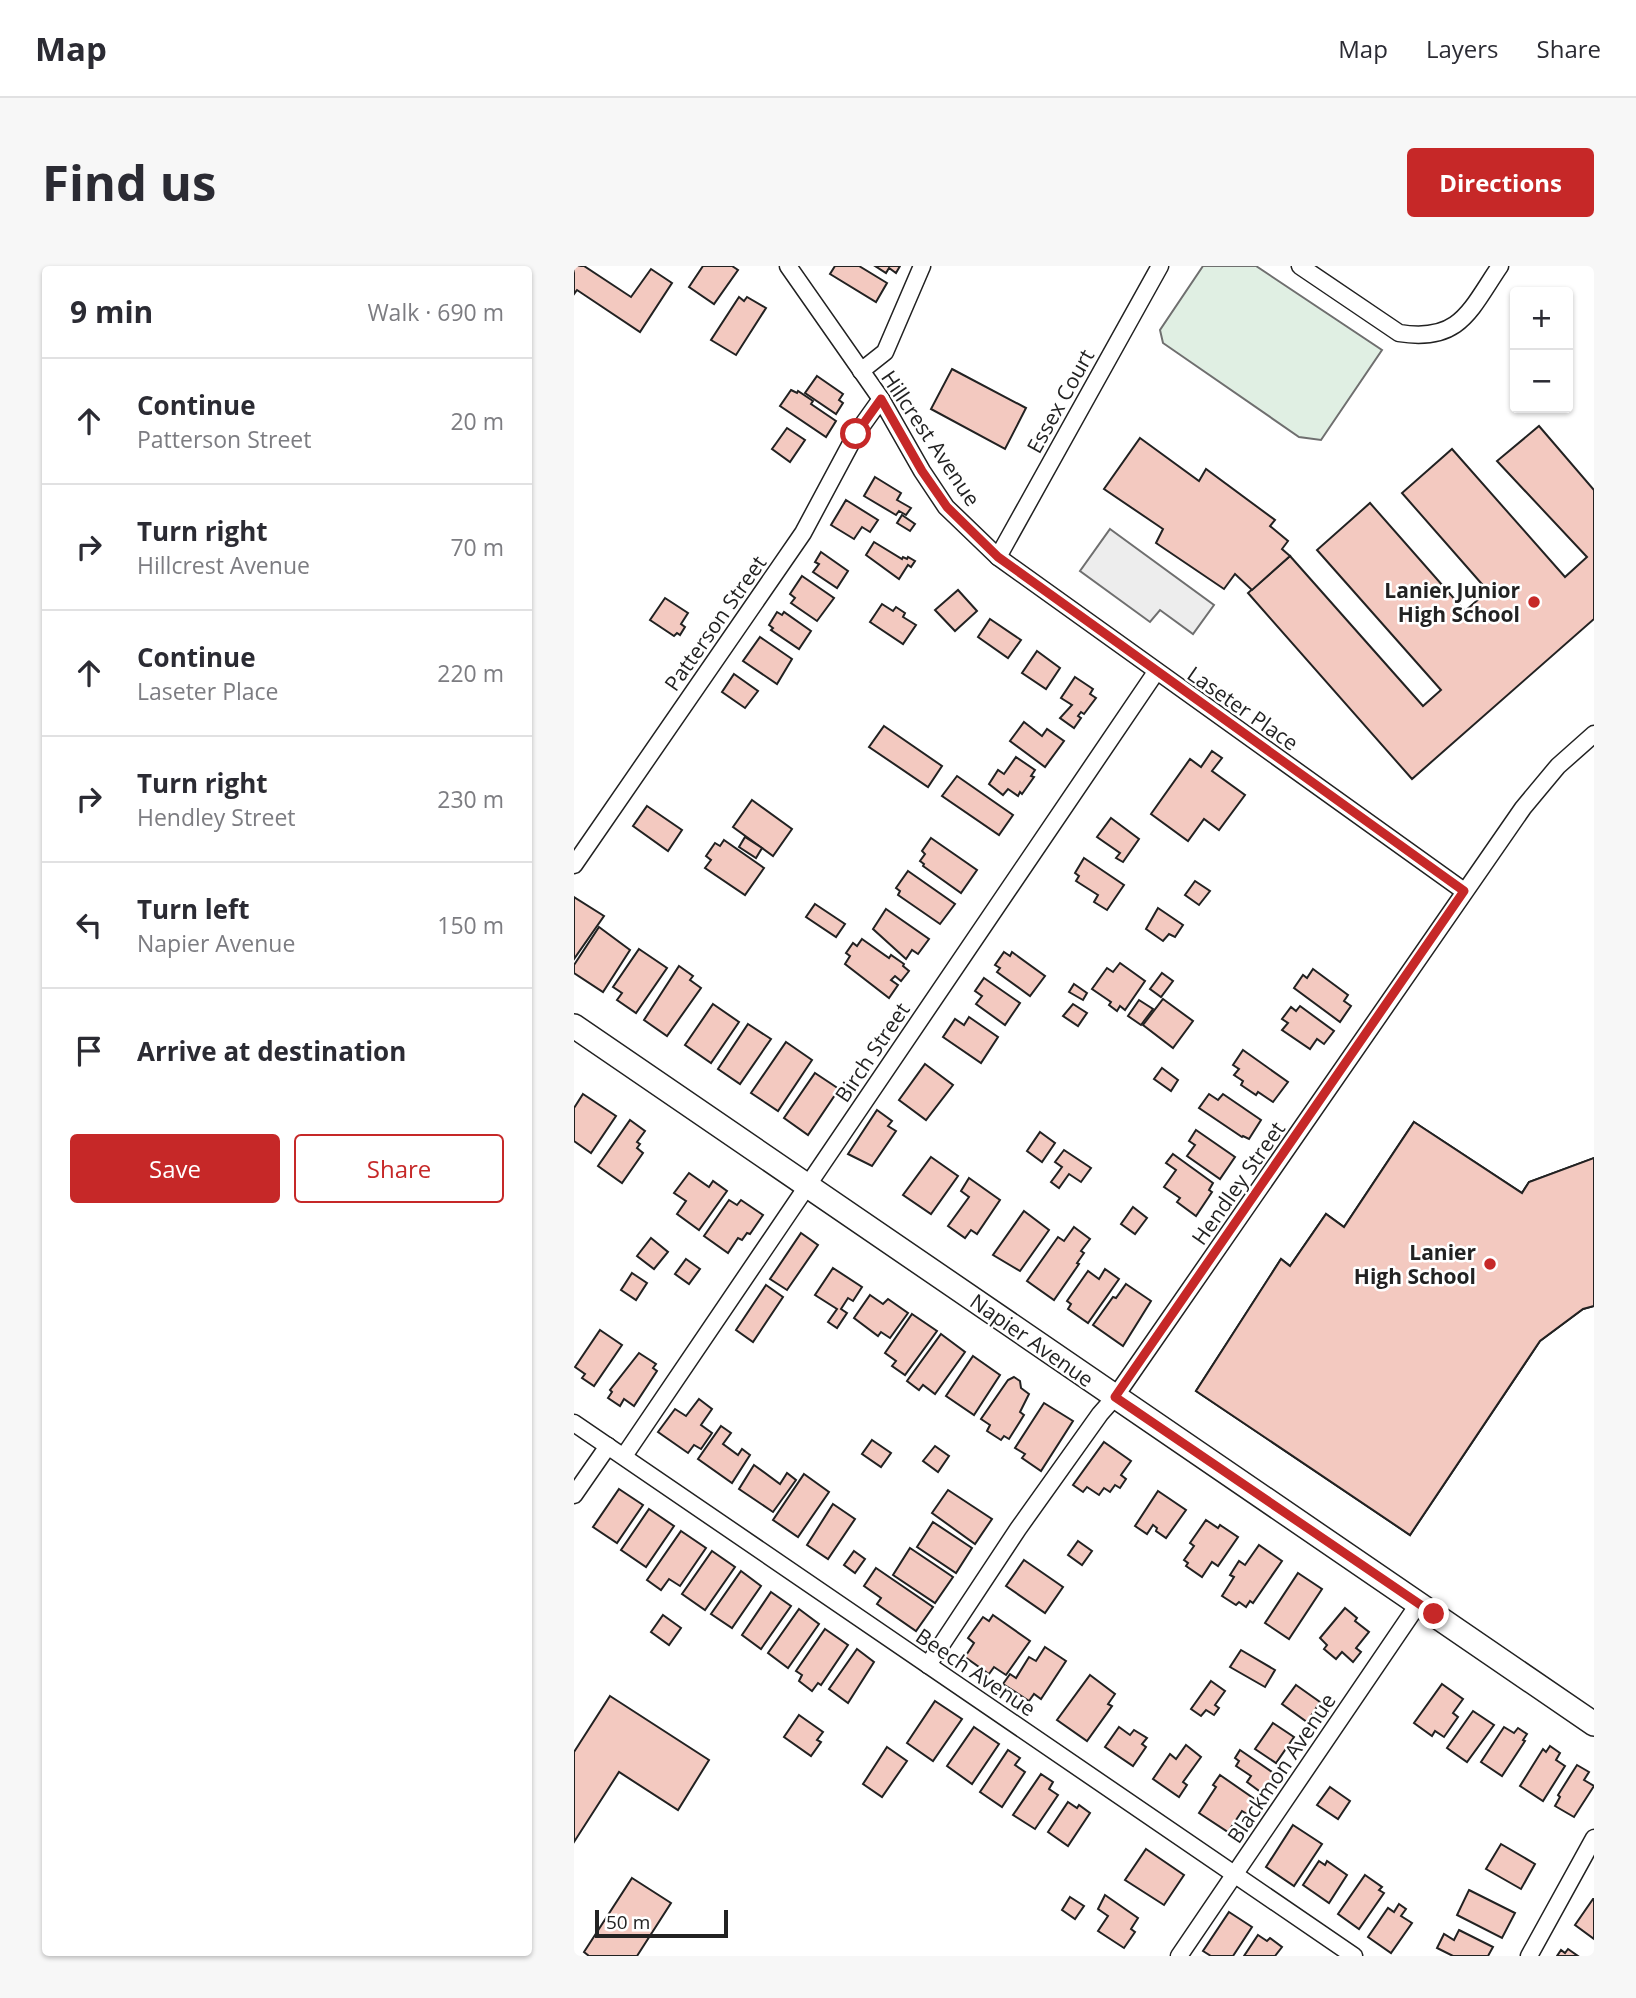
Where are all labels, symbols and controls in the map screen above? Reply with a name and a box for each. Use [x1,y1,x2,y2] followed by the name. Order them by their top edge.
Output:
[35,26,107,71] text: Map
[1338,32,1388,65] text: Map
[1426,32,1499,65] text: Layers
[1537,32,1601,65] text: Share
[1407,148,1594,217] button: Directions
[42,149,216,215] text: Find us
[1510,287,1573,413] map controls
[1510,287,1573,350] button: +
[70,291,153,332] text: 9 min
[367,296,504,328] text: Walk · 690 m
[1020,344,1100,458] street label: Essex Court
[1510,350,1573,413] button: −
[875,365,987,511] street label: Hillcrest Avenue
[137,387,256,423] text: Continue
[70,402,108,440] icon: ahead
[450,405,504,437] text: 20 m
[840,418,871,449] route start
[137,423,311,455] text: Patterson Street
[137,513,268,549] text: Turn right
[70,528,108,566] icon: right
[450,531,504,563] text: 70 m
[137,549,310,581] text: Hillcrest Avenue
[658,550,772,696] street label: Patterson Street
[1384,576,1520,628] place label: Lanier Junior High School
[1526,594,1542,610] marker: Lanier Junior High School
[137,639,256,675] text: Continue
[70,654,108,692] icon: ahead
[437,657,504,689] text: 220 m
[1182,659,1304,757] street label: Laseter Place
[137,675,279,707] text: Laseter Place
[137,765,268,801] text: Turn right
[70,780,108,818] icon: right
[437,783,504,815] text: 230 m
[137,801,296,833] text: Hendley Street
[137,891,249,927] text: Turn left
[70,906,108,944] icon: left
[437,909,504,941] text: 150 m
[137,927,295,959] text: Napier Avenue
[828,997,916,1107] street label: Birch Street
[70,1032,108,1070] icon: arrive
[137,1033,406,1069] text: Arrive at destination
[1185,1116,1291,1250] street label: Hendley Street
[70,1134,280,1203] button: Save
[294,1134,504,1203] button: Share
[1354,1238,1476,1290] place label: Lanier High School
[1482,1256,1498,1272] marker: Lanier High School
[965,1287,1099,1393] street label: Napier Avenue
[1418,1598,1449,1629] route end
[911,1622,1041,1722] street label: Beech Avenue
[1220,1688,1342,1848] street label: Blackmon Avenue
[595,1907,728,1939] scale bar
[606,1909,650,1935] text: 50 m

